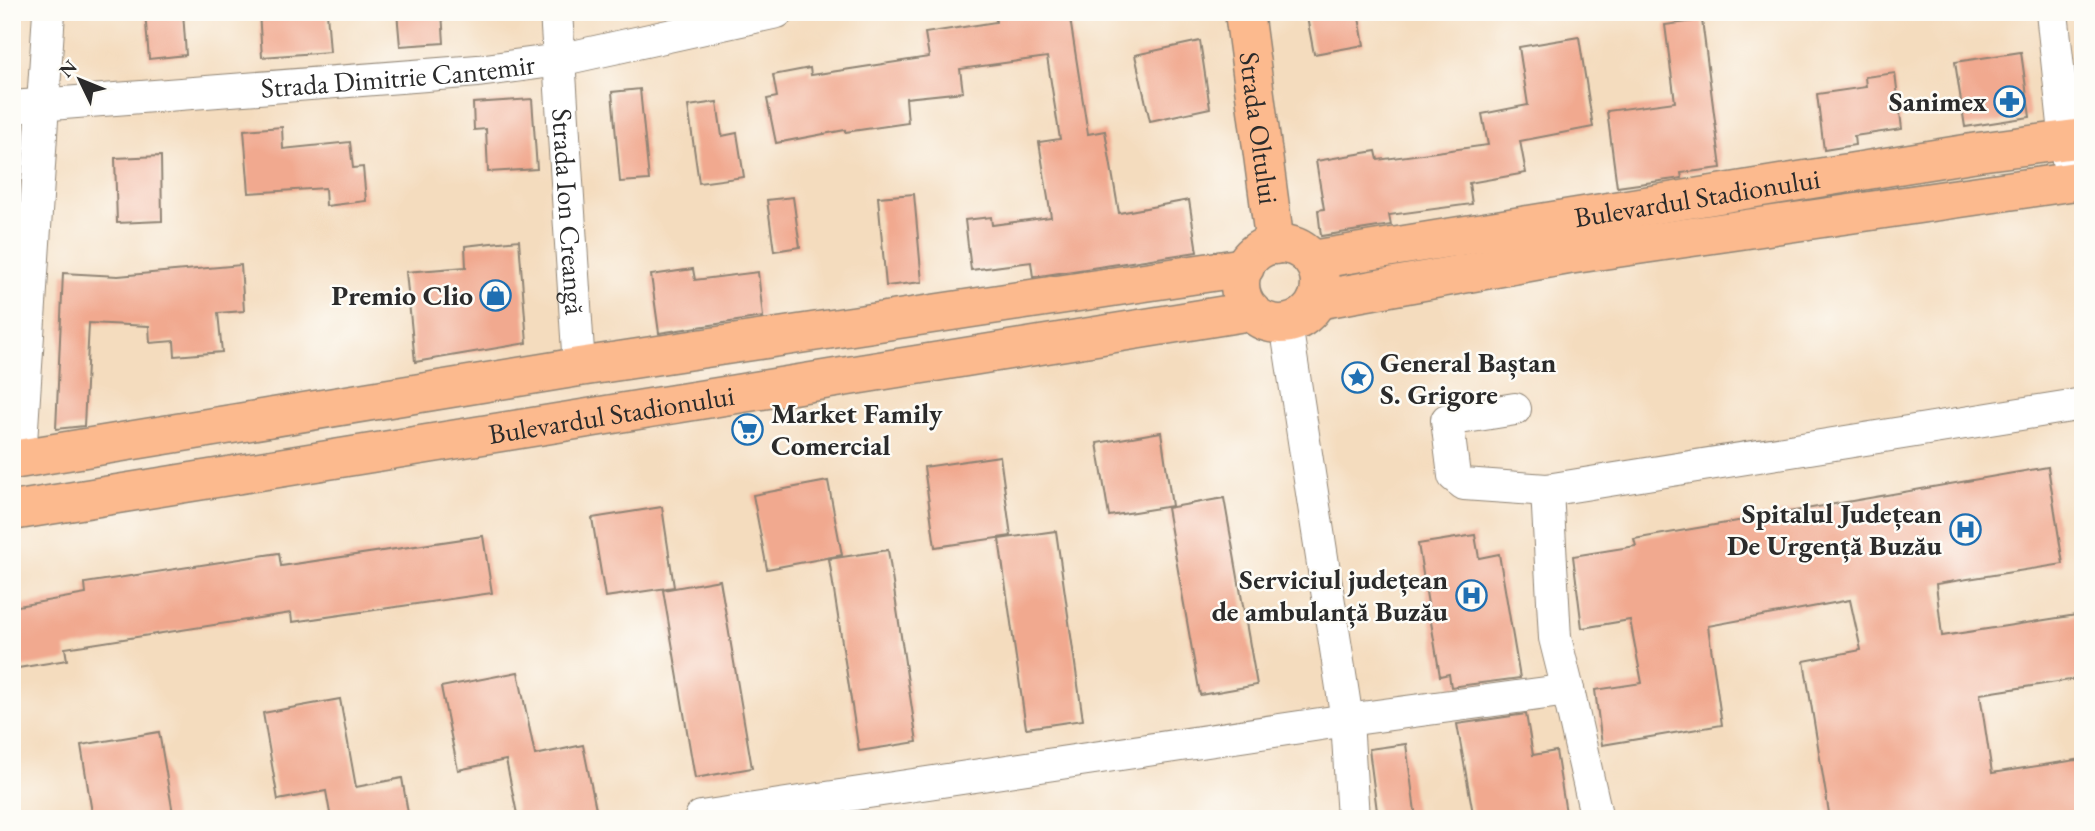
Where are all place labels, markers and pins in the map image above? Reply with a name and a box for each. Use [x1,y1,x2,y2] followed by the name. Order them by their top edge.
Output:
[1889,83,1987,119] place label: Sanimex
[1993,84,2027,118] pharmacy icon: Sanimex
[331,277,473,313] place label: Premio Clio
[479,278,513,312] shop icon: Premio Clio
[1380,344,1556,412] place label: General Baștan S. Grigore
[1340,361,1374,395] place icon: General Baștan S. Grigore
[771,395,943,463] place label: Market Family Comercial
[731,412,765,446] supermarket icon: Market Family Comercial
[1727,495,1943,563] place label: Spitalul Județean De Urgență Buzău
[1948,512,1982,546] hospital icon: Spitalul Județean De Urgență Buzău
[1212,561,1449,629] place label: Serviciul județean de ambulanță Buzău
[1454,578,1488,612] hospital icon: Serviciul județean de ambulanță Buzău

